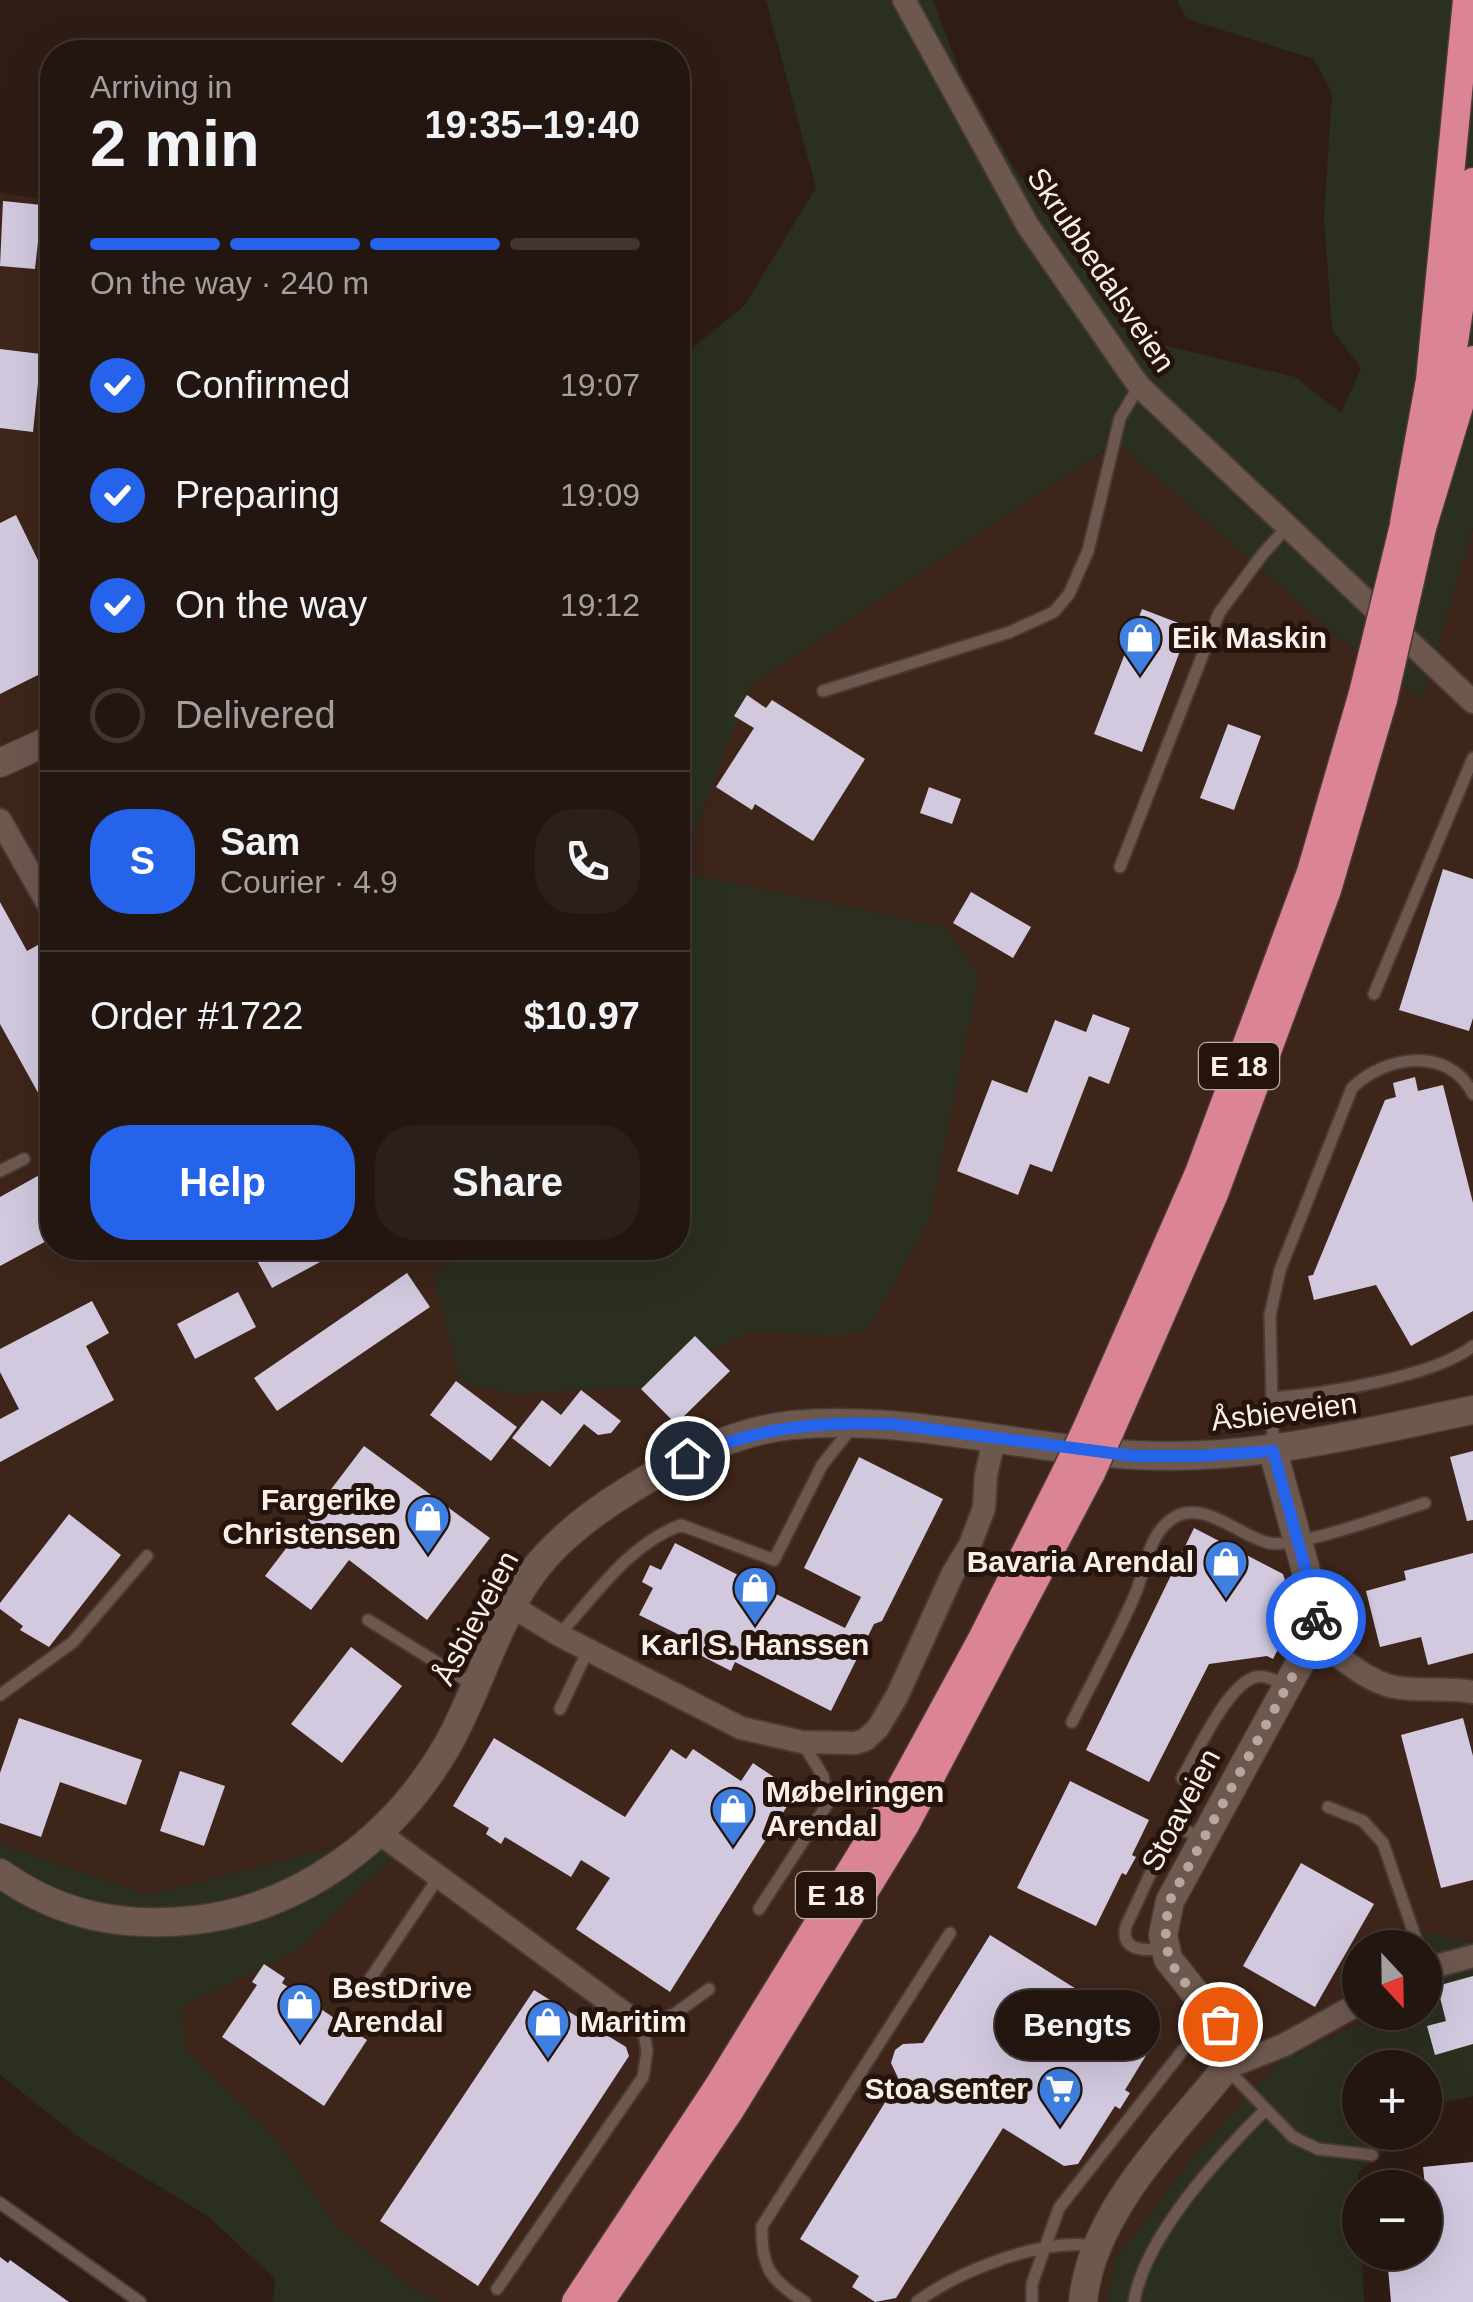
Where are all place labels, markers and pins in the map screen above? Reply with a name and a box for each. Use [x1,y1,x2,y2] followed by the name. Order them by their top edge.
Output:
[1117,615,1163,676] shop icon: Eik Maskin
[1172,621,1327,654] place label: Eik Maskin
[645,1416,730,1501] pin
[223,1483,396,1550] place label: Fargerike Christensen
[405,1494,451,1555] shop icon: Fargerike Christensen
[1203,1539,1249,1600] shop icon: Bavaria Arendal
[967,1545,1194,1578] place label: Bavaria Arendal
[732,1565,778,1626] shop icon: Karl S. Hanssen
[641,1628,869,1661] place label: Karl S. Hanssen
[766,1775,944,1842] place label: Møbelringen Arendal
[710,1786,756,1847] shop icon: Møbelringen Arendal
[332,1971,472,2038] place label: BestDrive Arendal
[277,1982,323,2043] shop icon: BestDrive Arendal
[1178,1982,1263,2067] pin
[995,1989,1160,2059] callout: Bengts
[525,1999,571,2060] shop icon: Maritim
[580,2005,687,2038] place label: Maritim
[1037,2066,1083,2127] supermarket icon: Stoa senter
[865,2072,1028,2105] place label: Stoa senter

